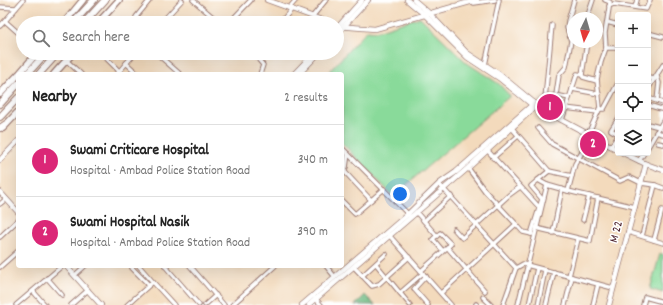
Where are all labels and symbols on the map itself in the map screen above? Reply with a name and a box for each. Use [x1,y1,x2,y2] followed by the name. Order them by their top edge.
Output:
[567,12,603,48] north arrow
[537,92,563,122] pin: 1
[580,129,606,159] pin: 2
[390,184,410,204] your location
[605,219,629,245] street label: M 22

